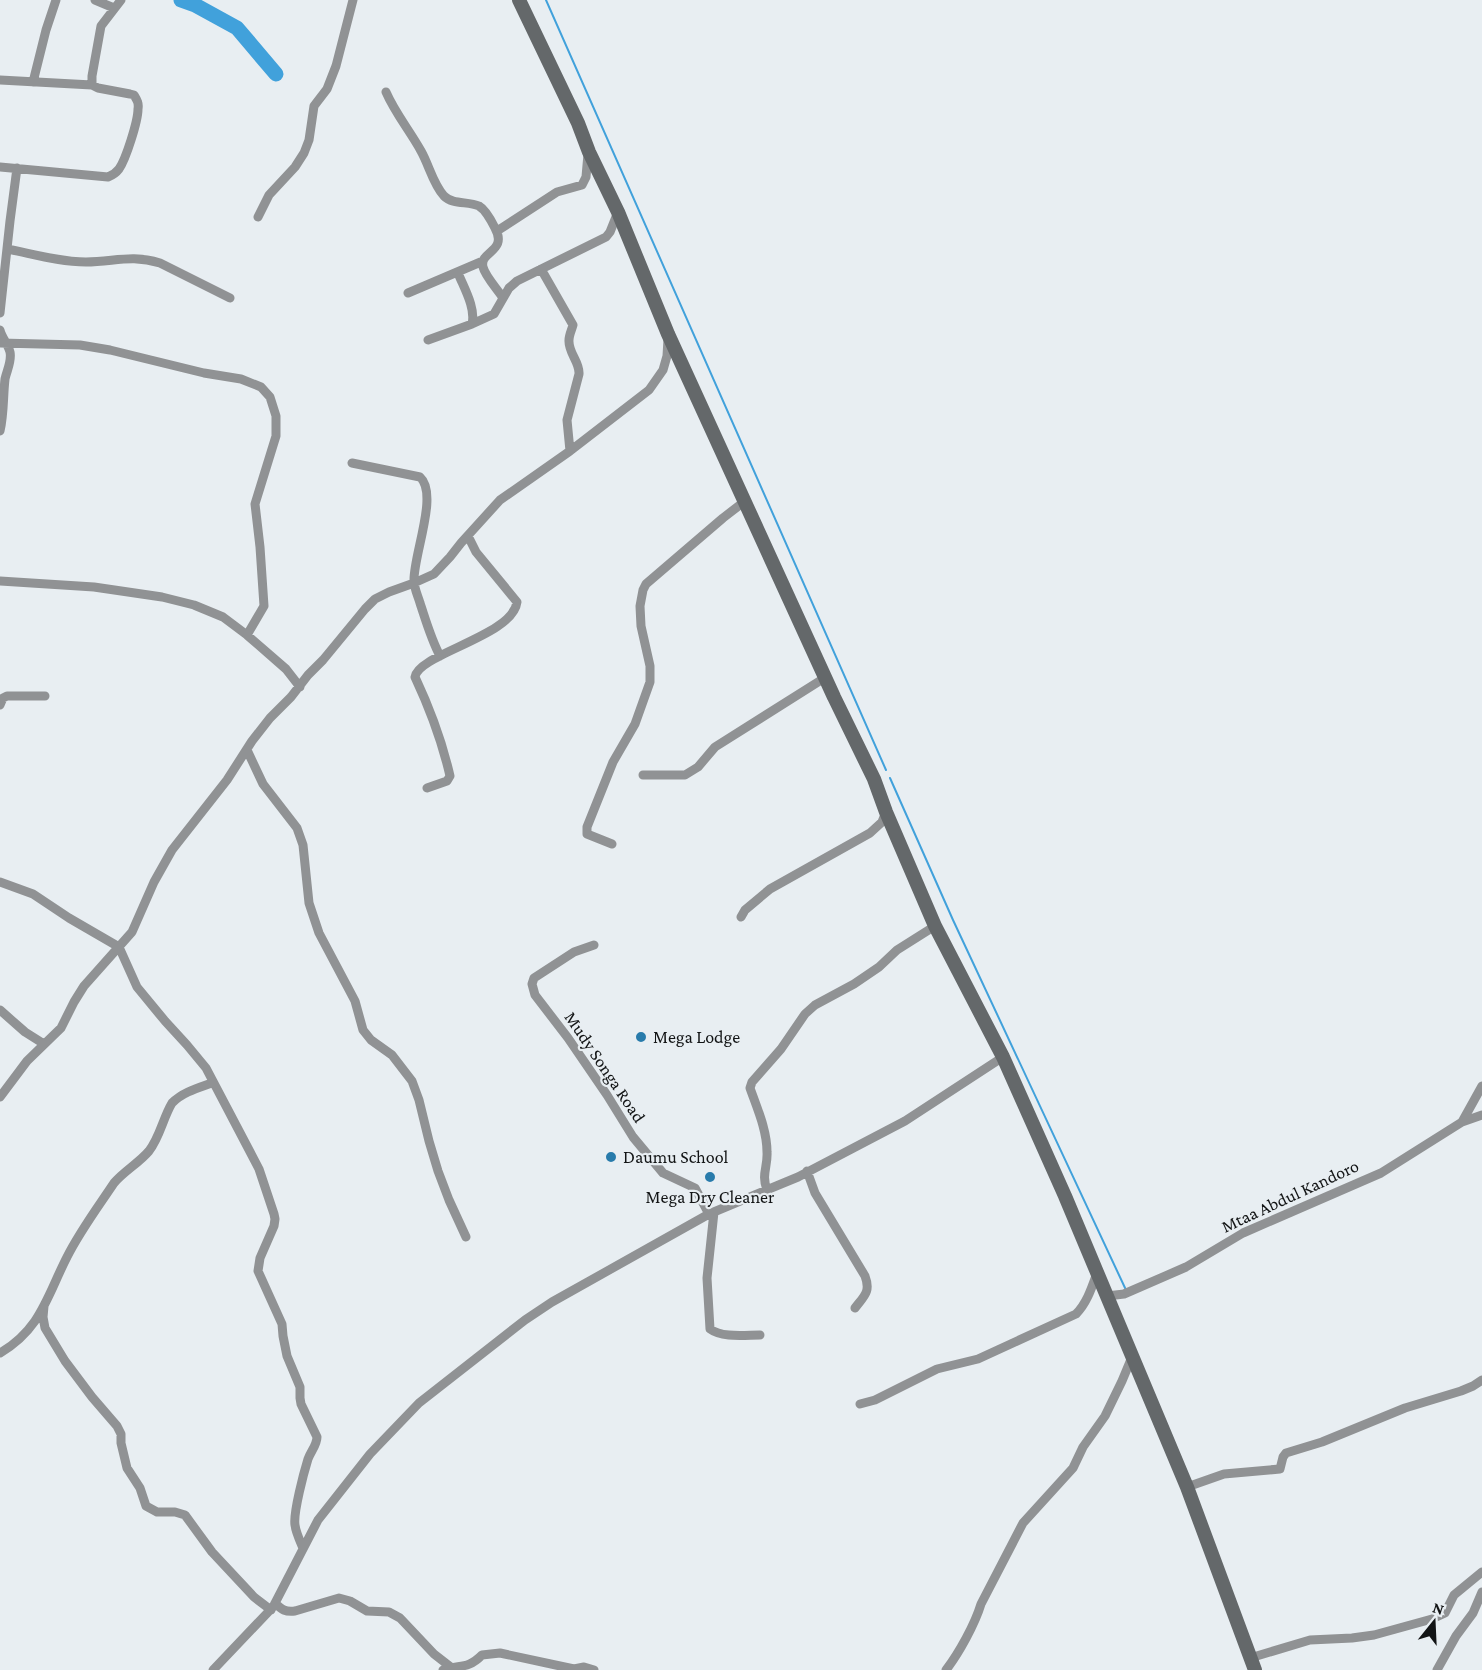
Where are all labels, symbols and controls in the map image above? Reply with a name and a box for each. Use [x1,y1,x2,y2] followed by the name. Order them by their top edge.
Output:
[561,1008,650,1127] street label: Mudy Songa Road
[653,1027,740,1047] place label: Mega Lodge
[634,1030,648,1044] marker: Mega Lodge
[623,1147,729,1167] place label: Daumu School
[604,1150,618,1164] marker: Daumu School
[1218,1155,1362,1237] street label: Mtaa Abdul Kandoro
[703,1170,717,1184] marker: Mega Dry Cleaner
[646,1187,775,1207] place label: Mega Dry Cleaner
[1404,1592,1464,1652] north arrow
[1431,1598,1446,1618] text: N

